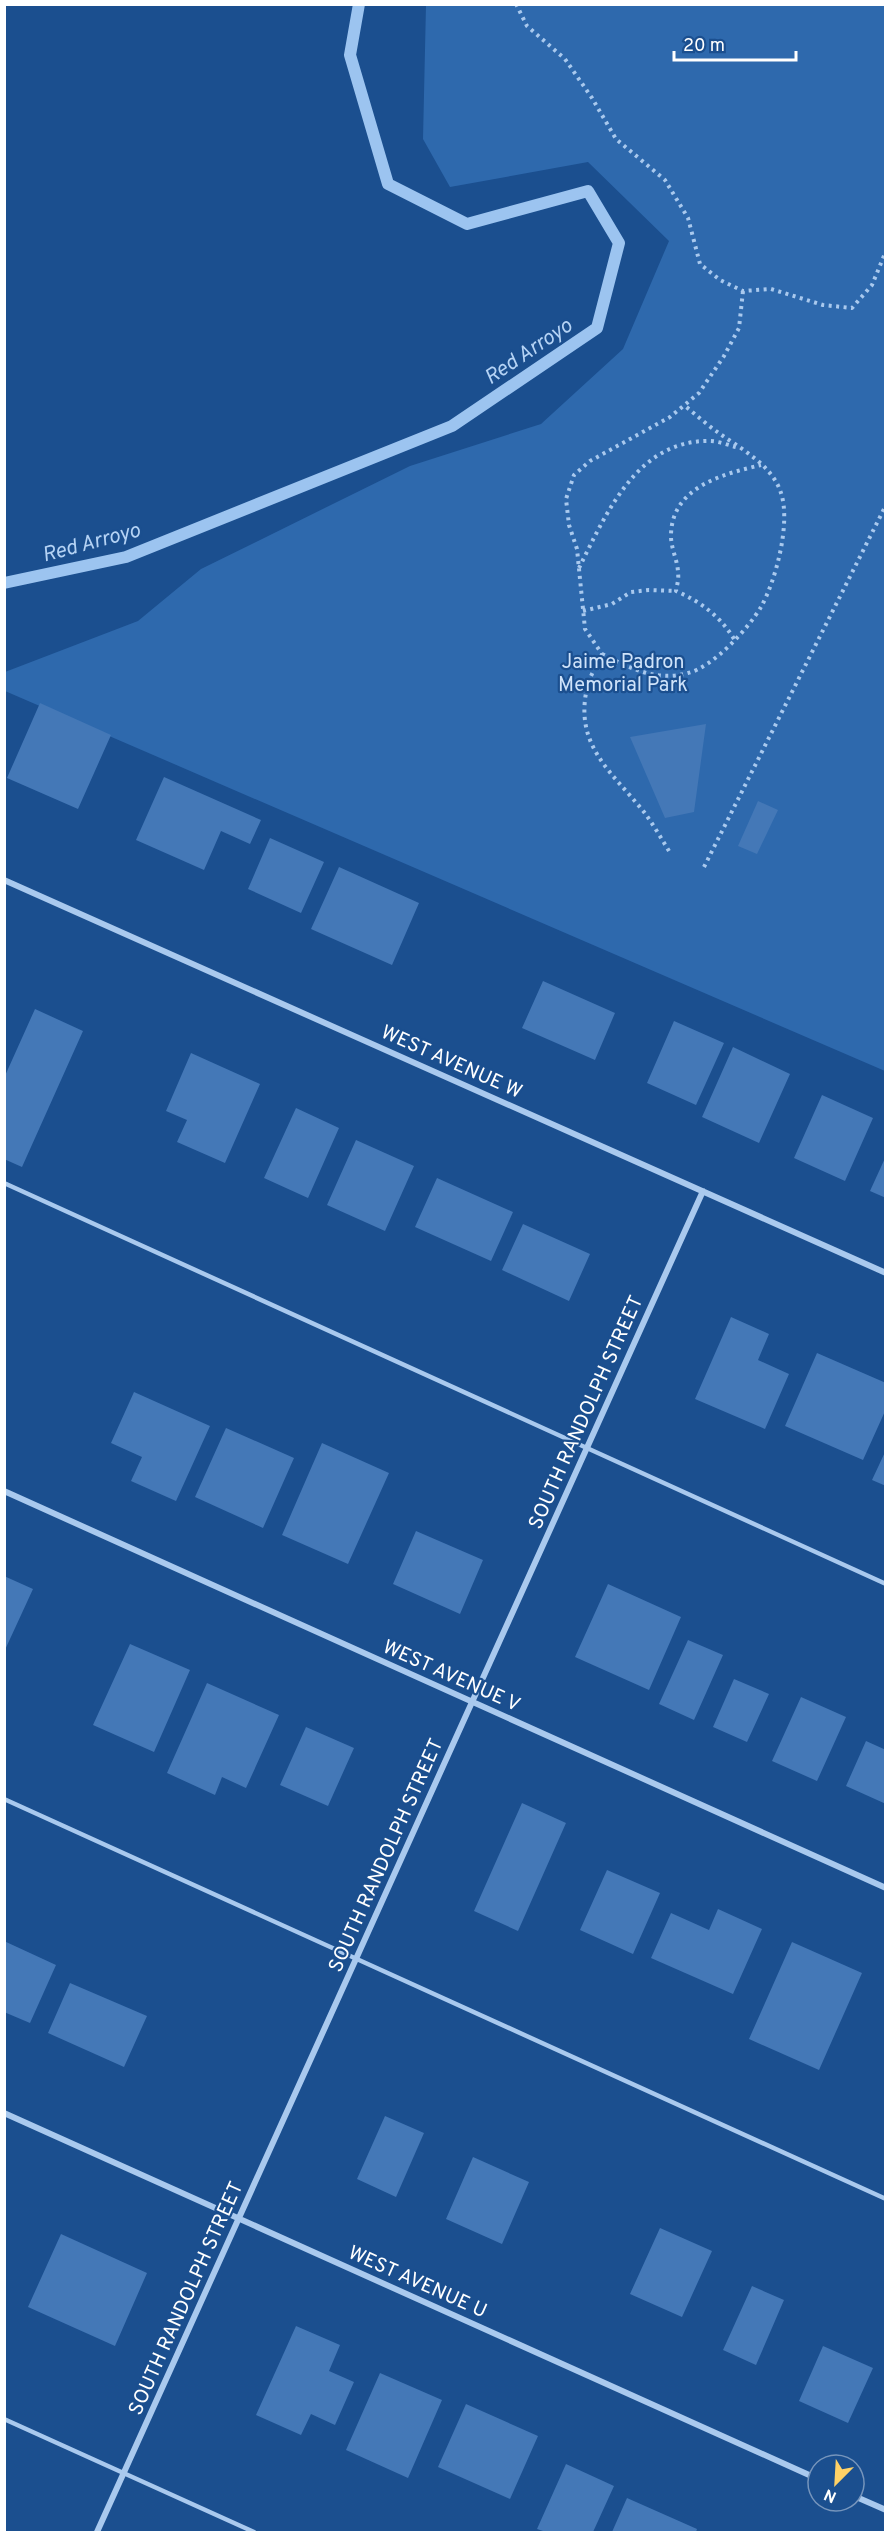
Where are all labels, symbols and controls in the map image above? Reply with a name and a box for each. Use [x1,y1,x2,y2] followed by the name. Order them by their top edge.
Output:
[674,24,796,62] scale bar
[683,35,725,58] text: 20 m
[480,312,579,392] water label: Red Arroyo
[39,517,144,570] water label: Red Arroyo
[558,650,688,699] park label: Jaime Padron Memorial Park
[376,1020,526,1106] street label: WEST AVENUE W
[523,1292,650,1534] street label: SOUTH RANDOLPH STREET
[378,1635,524,1719] street label: WEST AVENUE V
[323,1735,450,1977] street label: SOUTH RANDOLPH STREET
[123,2178,250,2420] street label: SOUTH RANDOLPH STREET
[344,2241,491,2325] street label: WEST AVENUE U
[806,2453,866,2513] north arrow
[821,2483,840,2506] text: N

